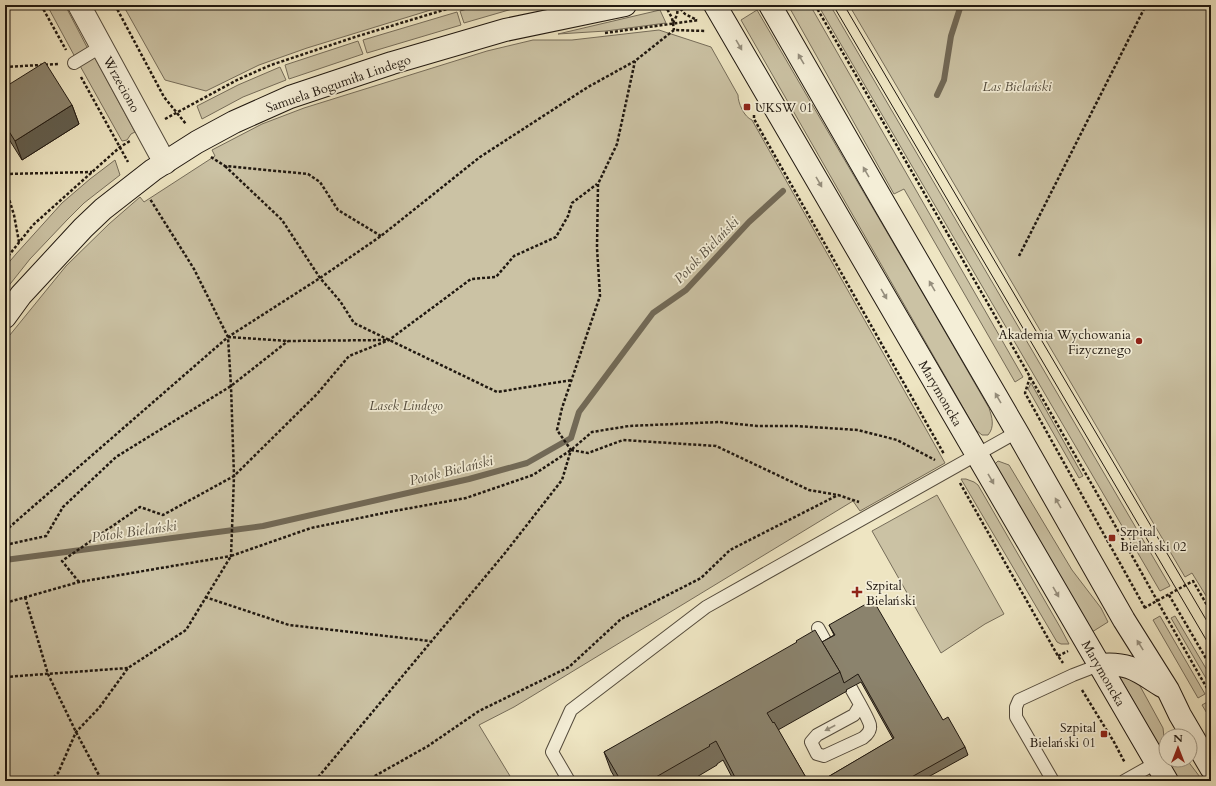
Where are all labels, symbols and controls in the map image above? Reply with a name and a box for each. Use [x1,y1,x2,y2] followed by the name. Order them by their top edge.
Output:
[735,39,742,51] one-way arrow
[263,51,413,117] street label: Samuela Bogumiła Lindego
[98,52,144,116] street label: Wrzeciono
[798,53,805,65] one-way arrow
[983,78,1052,96] park label: Las Bielański
[755,99,813,117] place label: UKSW 01
[742,102,752,112] marker: UKSW 01
[862,166,869,178] one-way arrow
[815,176,822,187] one-way arrow
[670,213,743,288] water label: Potok Bielański
[929,280,936,292] one-way arrow
[880,288,887,300] one-way arrow
[999,326,1131,359] place label: Akademia Wychowania Fizycznego
[1134,336,1144,346] marker: Akademia Wychowania Fizycznego
[914,357,966,430] street label: Marymoncka
[994,392,1001,404] one-way arrow
[369,397,443,415] park label: Lasek Lindego
[407,451,495,490] water label: Potok Bielański
[987,473,994,485] one-way arrow
[1054,497,1061,509] one-way arrow
[90,516,178,547] water label: Potok Bielański
[1120,523,1187,556] place label: Szpital Bielański 02
[1107,533,1117,543] marker: Szpital Bielański 02
[866,577,916,610] place label: Szpital Bielański
[851,586,863,598] marker: Szpital Bielański
[1053,586,1060,597] one-way arrow
[1077,637,1129,710] street label: Marymoncka
[1136,640,1143,651] one-way arrow
[1029,719,1097,752] place label: Szpital Bielański 01
[824,725,836,731] one-way arrow
[1158,728,1198,768] north arrow
[1099,729,1109,739] marker: Szpital Bielański 01
[1173,731,1183,746] text: N

